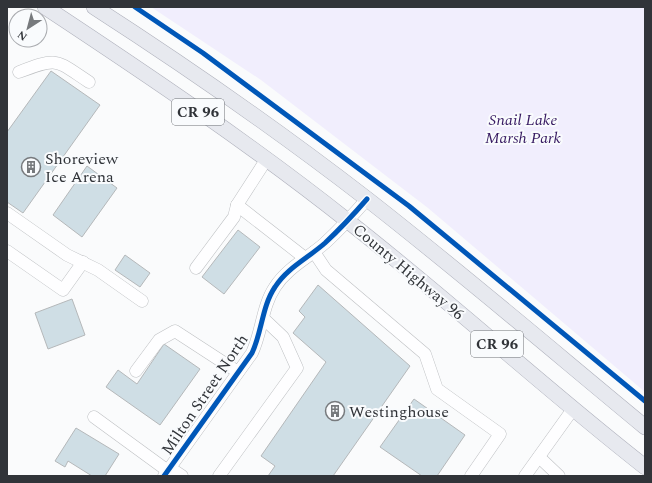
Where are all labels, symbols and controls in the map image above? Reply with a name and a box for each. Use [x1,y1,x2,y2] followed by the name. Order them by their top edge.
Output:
[8,8,48,48] north arrow
[14,26,31,45] text: N
[172,99,224,125] road number: CR 96
[485,108,562,150] park label: Snail Lake Marsh Park
[45,147,119,189] place label: Shoreview Ice Arena
[20,156,42,178] building icon: Shoreview Ice Arena
[347,218,469,326] street label: County Highway 96
[155,329,254,460] street label: Milton Street North
[471,331,523,357] road number: CR 96
[324,400,346,422] building icon: Westinghouse
[349,400,449,424] place label: Westinghouse

